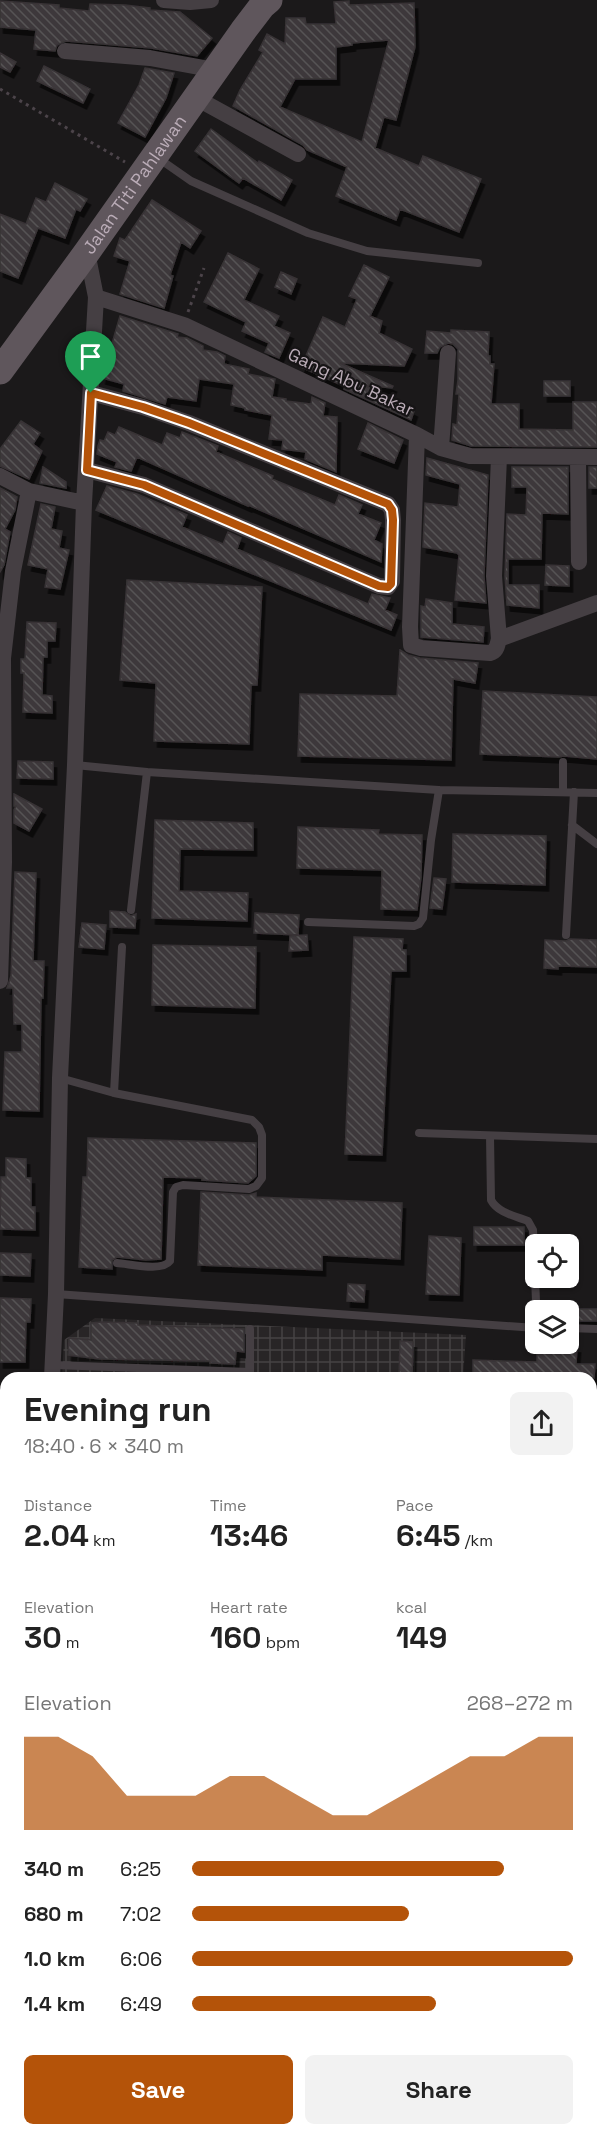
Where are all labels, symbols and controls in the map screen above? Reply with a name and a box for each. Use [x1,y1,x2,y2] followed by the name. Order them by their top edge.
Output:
[77,110,191,258] street label: Jalan Titi Pahlawan
[65,331,116,393] pin
[74,340,107,373] icon: arrive
[284,342,418,421] street label: Gang Abu Bakar
[525,1234,579,1354] map controls
[525,1234,579,1288] button: locate
[525,1300,579,1354] button: layers
[24,1389,212,1431] text: Evening run
[510,1392,573,1455] button: share
[24,1433,184,1459] text: 18:40 · 6 × 340 m
[24,1495,92,1516] text: Distance
[210,1495,246,1516] text: Time
[396,1495,433,1516] text: Pace
[24,1516,89,1555] text: 2.04
[210,1516,288,1555] text: 13:46
[396,1516,461,1555] text: 6:45
[89,1530,115,1551] text: km
[461,1530,493,1551] text: /km
[24,1597,94,1618] text: Elevation
[210,1597,288,1618] text: Heart rate
[396,1597,427,1618] text: kcal
[24,1618,62,1657] text: 30
[210,1618,262,1657] text: 160
[396,1618,447,1657] text: 149
[62,1632,80,1653] text: m
[262,1632,300,1653] text: bpm
[24,1690,112,1716] text: Elevation
[467,1690,573,1716] text: 268–272 m
[24,1856,84,1882] text: 340 m
[120,1856,161,1882] text: 6:25
[24,1901,83,1927] text: 680 m
[120,1901,161,1927] text: 7:02
[24,1946,85,1972] text: 1.0 km
[120,1946,162,1972] text: 6:06
[24,1991,85,2017] text: 1.4 km
[120,1991,162,2017] text: 6:49
[24,2055,293,2124] button: Save
[305,2055,573,2124] button: Share

